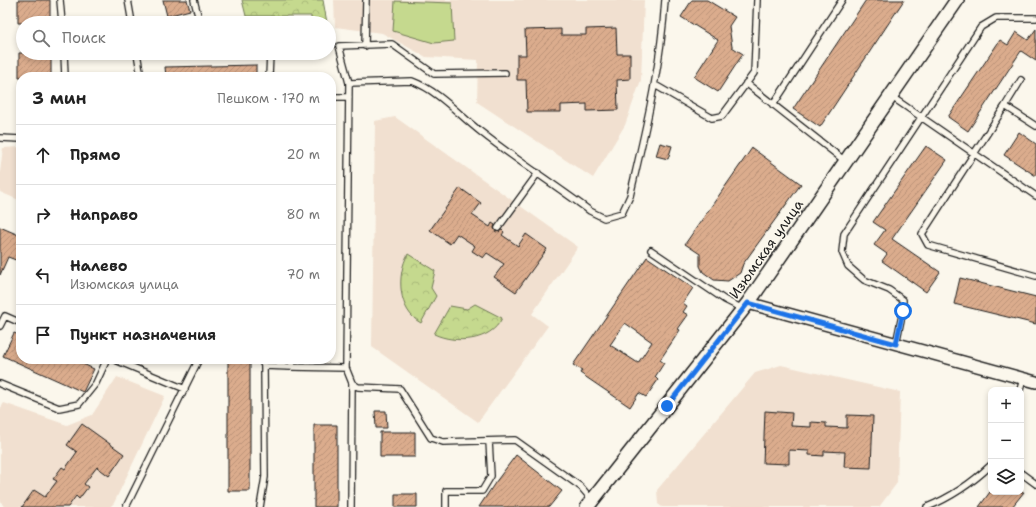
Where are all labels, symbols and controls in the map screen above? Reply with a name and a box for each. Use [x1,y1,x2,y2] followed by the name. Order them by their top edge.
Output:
[16,16,336,60] search box
[30,27,52,49] icon: search
[62,28,106,48] text: Поиск
[32,87,87,109] text: 3 мин
[217,90,320,107] text: Пешком · 170 m
[32,144,54,166] icon: ahead
[70,145,120,165] text: Прямо
[287,146,320,163] text: 20 m
[725,196,807,302] street label: Изюмская улица
[32,204,54,226] icon: right
[70,205,138,225] text: Направо
[286,206,320,223] text: 80 m
[70,256,128,276] text: Налево
[32,264,54,286] icon: left
[286,266,320,283] text: 70 m
[70,276,179,293] text: Изюмская улица
[894,302,912,320] route start
[32,324,54,346] icon: arrive
[70,325,216,345] text: Пункт назначения
[988,387,1024,495] map controls
[988,387,1024,423] button: +
[658,397,676,415] route end
[988,423,1024,459] button: −
[988,459,1024,495] button: layers

